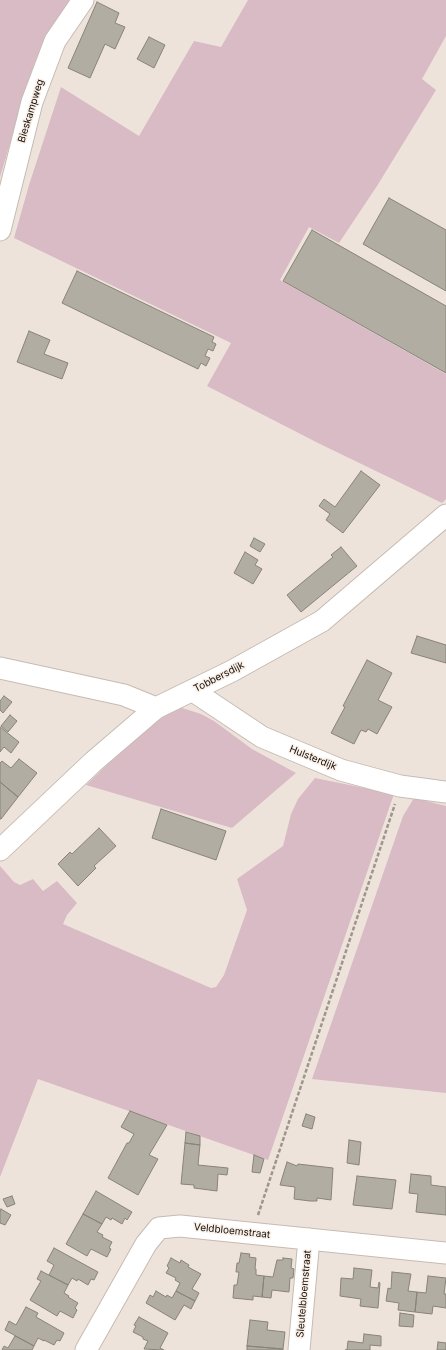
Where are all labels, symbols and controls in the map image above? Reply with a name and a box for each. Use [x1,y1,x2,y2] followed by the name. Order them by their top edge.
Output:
[16,78,46,144] street label: Bieskampweg
[192,659,246,695] street label: Tobbersdijk
[288,743,338,773] street label: Hulsterdijk
[193,1221,271,1241] street label: Veldbloemstraat
[294,1250,314,1338] street label: Sleutelbloemstraat

